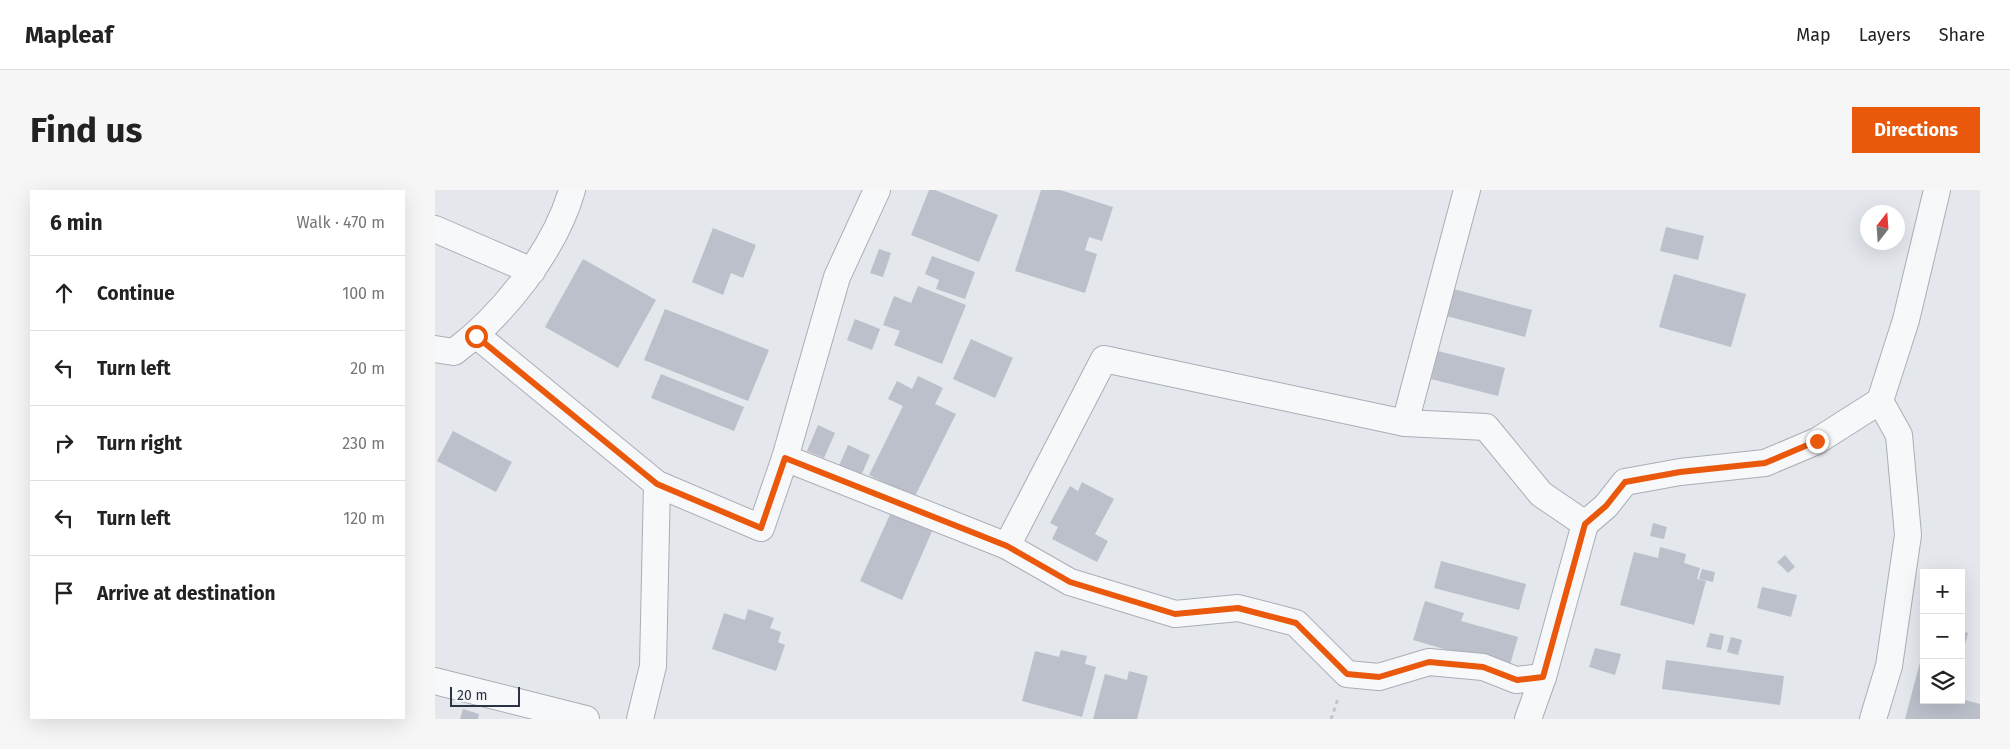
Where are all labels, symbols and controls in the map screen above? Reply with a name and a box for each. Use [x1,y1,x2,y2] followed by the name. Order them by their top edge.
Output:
[25,21,113,49] text: Mapleaf
[1796,24,1831,46] text: Map
[1859,24,1911,46] text: Layers
[1939,24,1985,46] text: Share
[1852,107,1980,153] button: Directions
[30,109,142,151] text: Find us
[1860,205,1905,250] north arrow
[50,210,103,236] text: 6 min
[297,213,385,232] text: Walk · 470 m
[50,279,78,307] icon: ahead
[97,282,175,305] text: Continue
[342,284,385,303] text: 100 m
[465,325,488,348] route start
[50,354,78,382] icon: left
[97,357,171,380] text: Turn left
[350,359,385,378] text: 20 m
[50,429,78,457] icon: right
[1806,430,1829,453] route end
[97,432,182,455] text: Turn right
[342,434,385,453] text: 230 m
[50,504,78,532] icon: left
[97,507,171,530] text: Turn left
[343,509,385,528] text: 120 m
[1920,569,1965,704] map controls
[1920,569,1965,614] button: +
[50,579,78,607] icon: arrive
[97,582,276,605] text: Arrive at destination
[1920,614,1965,659] button: −
[1920,659,1965,704] button: layers
[450,684,520,707] scale bar
[457,687,487,704] text: 20 m

